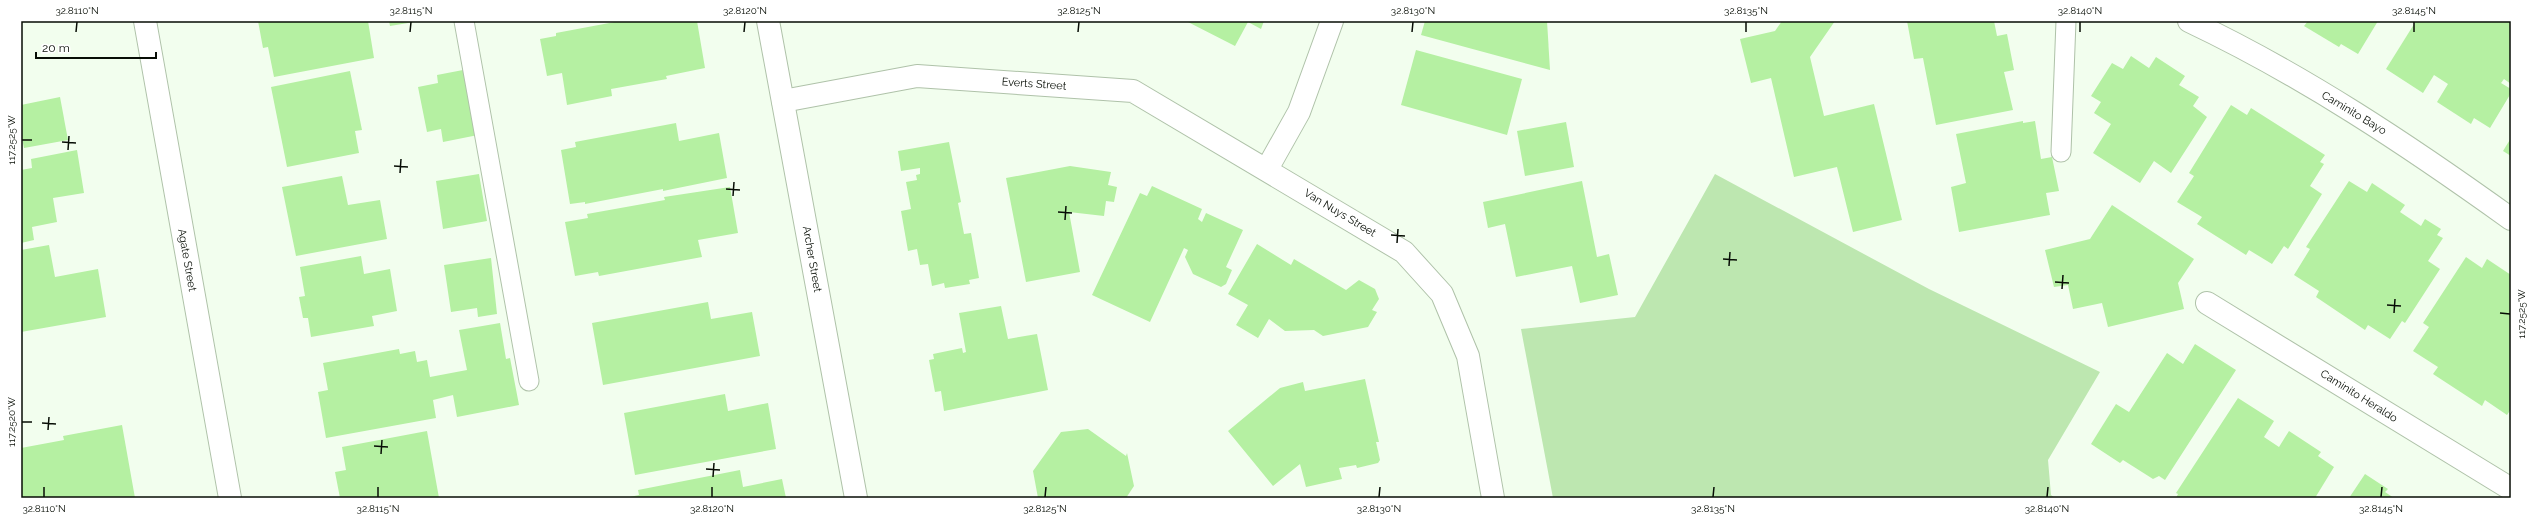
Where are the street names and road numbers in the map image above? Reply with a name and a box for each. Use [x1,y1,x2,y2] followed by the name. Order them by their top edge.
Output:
[1001,75,1067,93] street label: Everts Street
[2319,89,2389,138] street label: Caminito Bayo
[1302,186,1379,240] street label: Van Nuys Street
[800,225,824,293] street label: Archer Street
[175,228,199,293] street label: Agate Street
[2318,367,2400,425] street label: Caminito Heraldo

